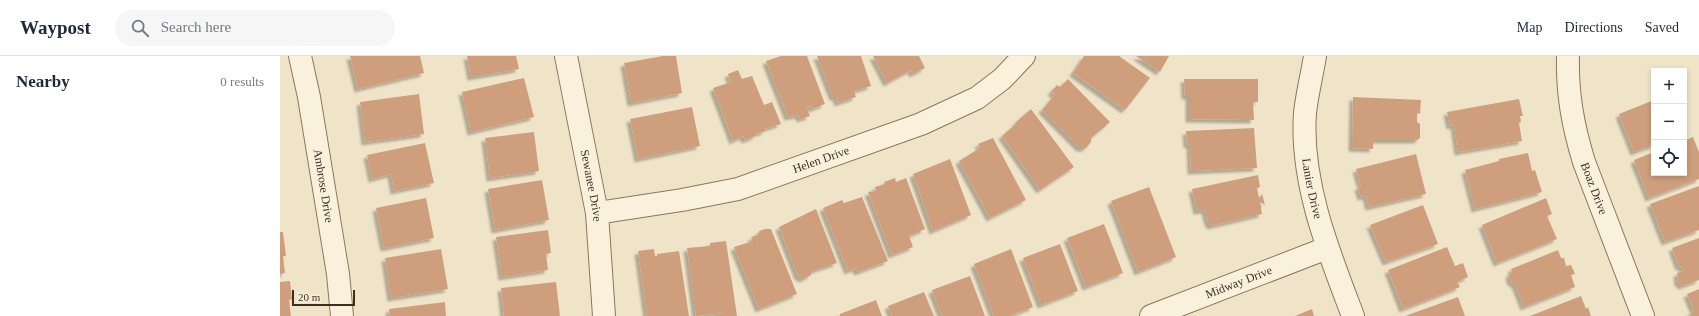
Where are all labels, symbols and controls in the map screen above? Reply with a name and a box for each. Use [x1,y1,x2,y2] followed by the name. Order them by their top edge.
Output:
[115,10,395,46] search box
[20,17,91,38] text: Waypost
[129,17,151,39] icon: search
[161,19,231,35] text: Search here
[1517,20,1542,35] text: Map
[1564,20,1623,35] text: Directions
[1645,20,1679,35] text: Saved
[1651,68,1687,176] map controls
[1651,68,1687,104] button: +
[16,72,70,91] text: Nearby
[220,74,264,89] text: 0 results
[1651,104,1687,140] button: −
[1651,140,1687,176] button: locate
[791,143,851,176] street label: Helen Drive
[311,148,336,224] street label: Ambrose Drive
[578,148,605,222] street label: Sewanee Drive
[1299,157,1325,220] street label: Lanier Drive
[1578,160,1611,217] street label: Boaz Drive
[1203,263,1274,301] street label: Midway Drive
[292,288,355,307] scale bar
[298,291,320,303] text: 20 m

